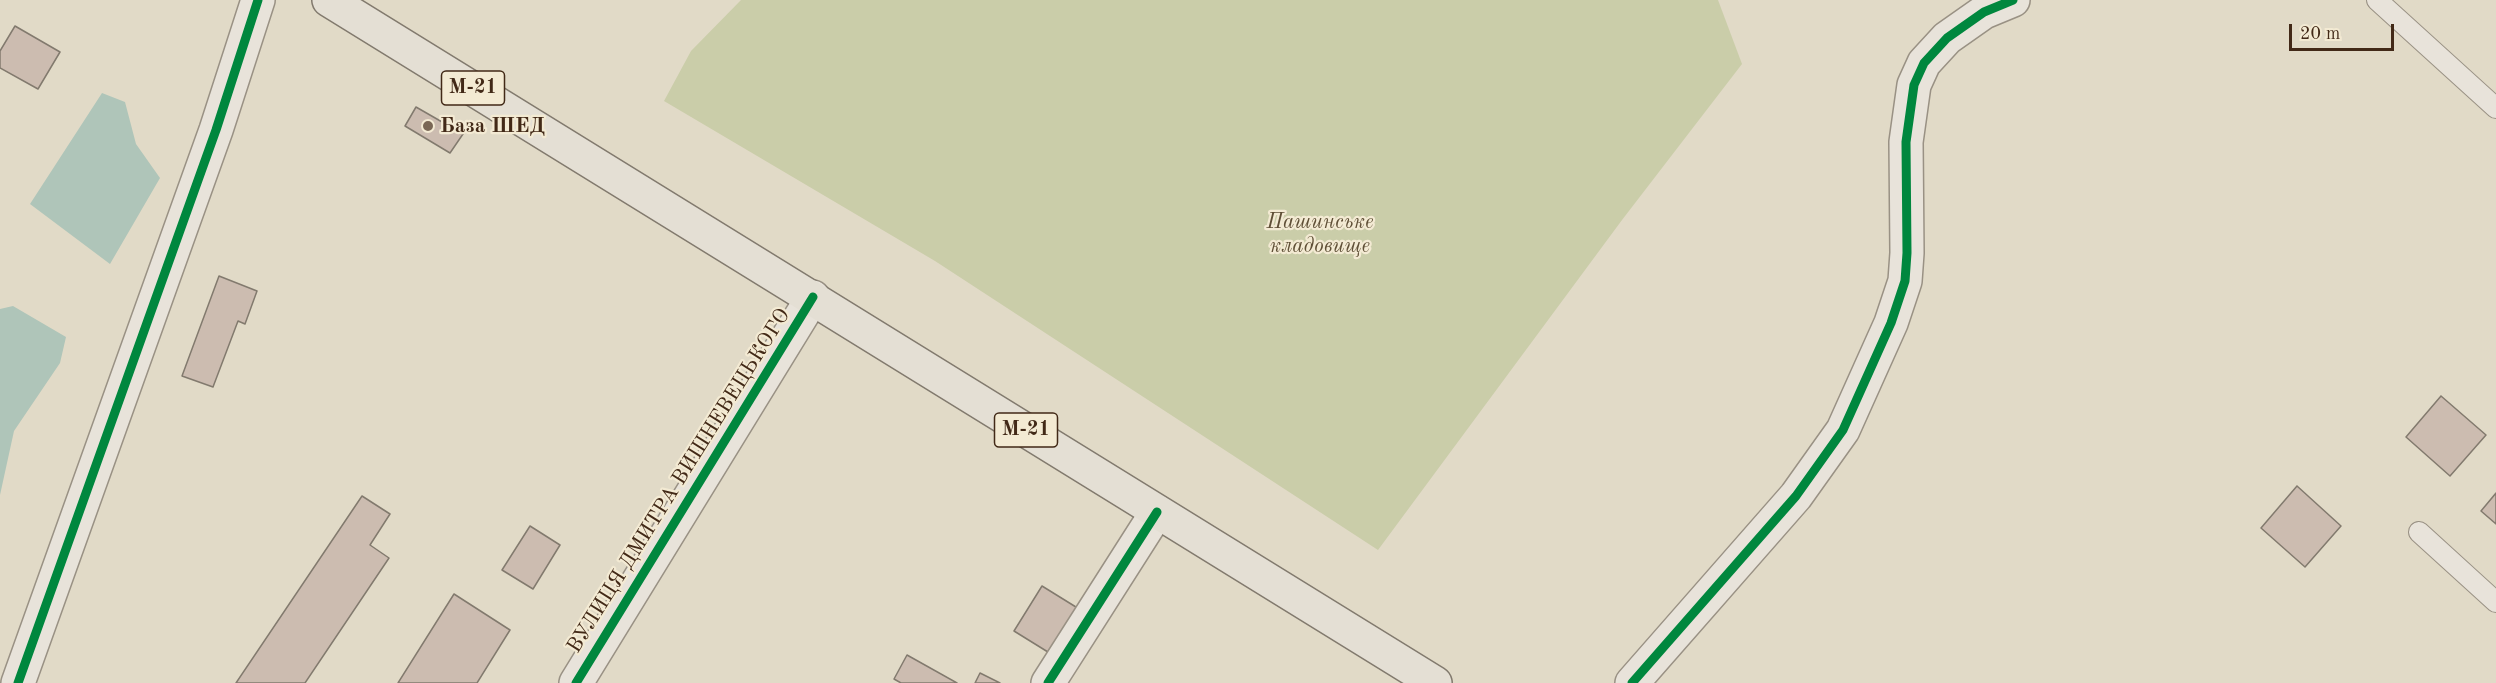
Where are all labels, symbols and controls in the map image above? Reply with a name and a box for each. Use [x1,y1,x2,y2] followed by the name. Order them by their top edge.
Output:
[2292,12,2397,50] scale bar
[2300,25,2340,43] text: 20 m
[442,71,504,105] road number: М-21
[440,113,545,139] place label: База ШЕД
[421,119,435,133] marker: База ШЕД
[1266,209,1374,259] park label: Пашинське кладовище
[562,304,796,658] street label: ВУЛИЦЯ ДМИТРА ВИШНЕВЕЦЬКОГО
[994,413,1058,447] road number: М-21

